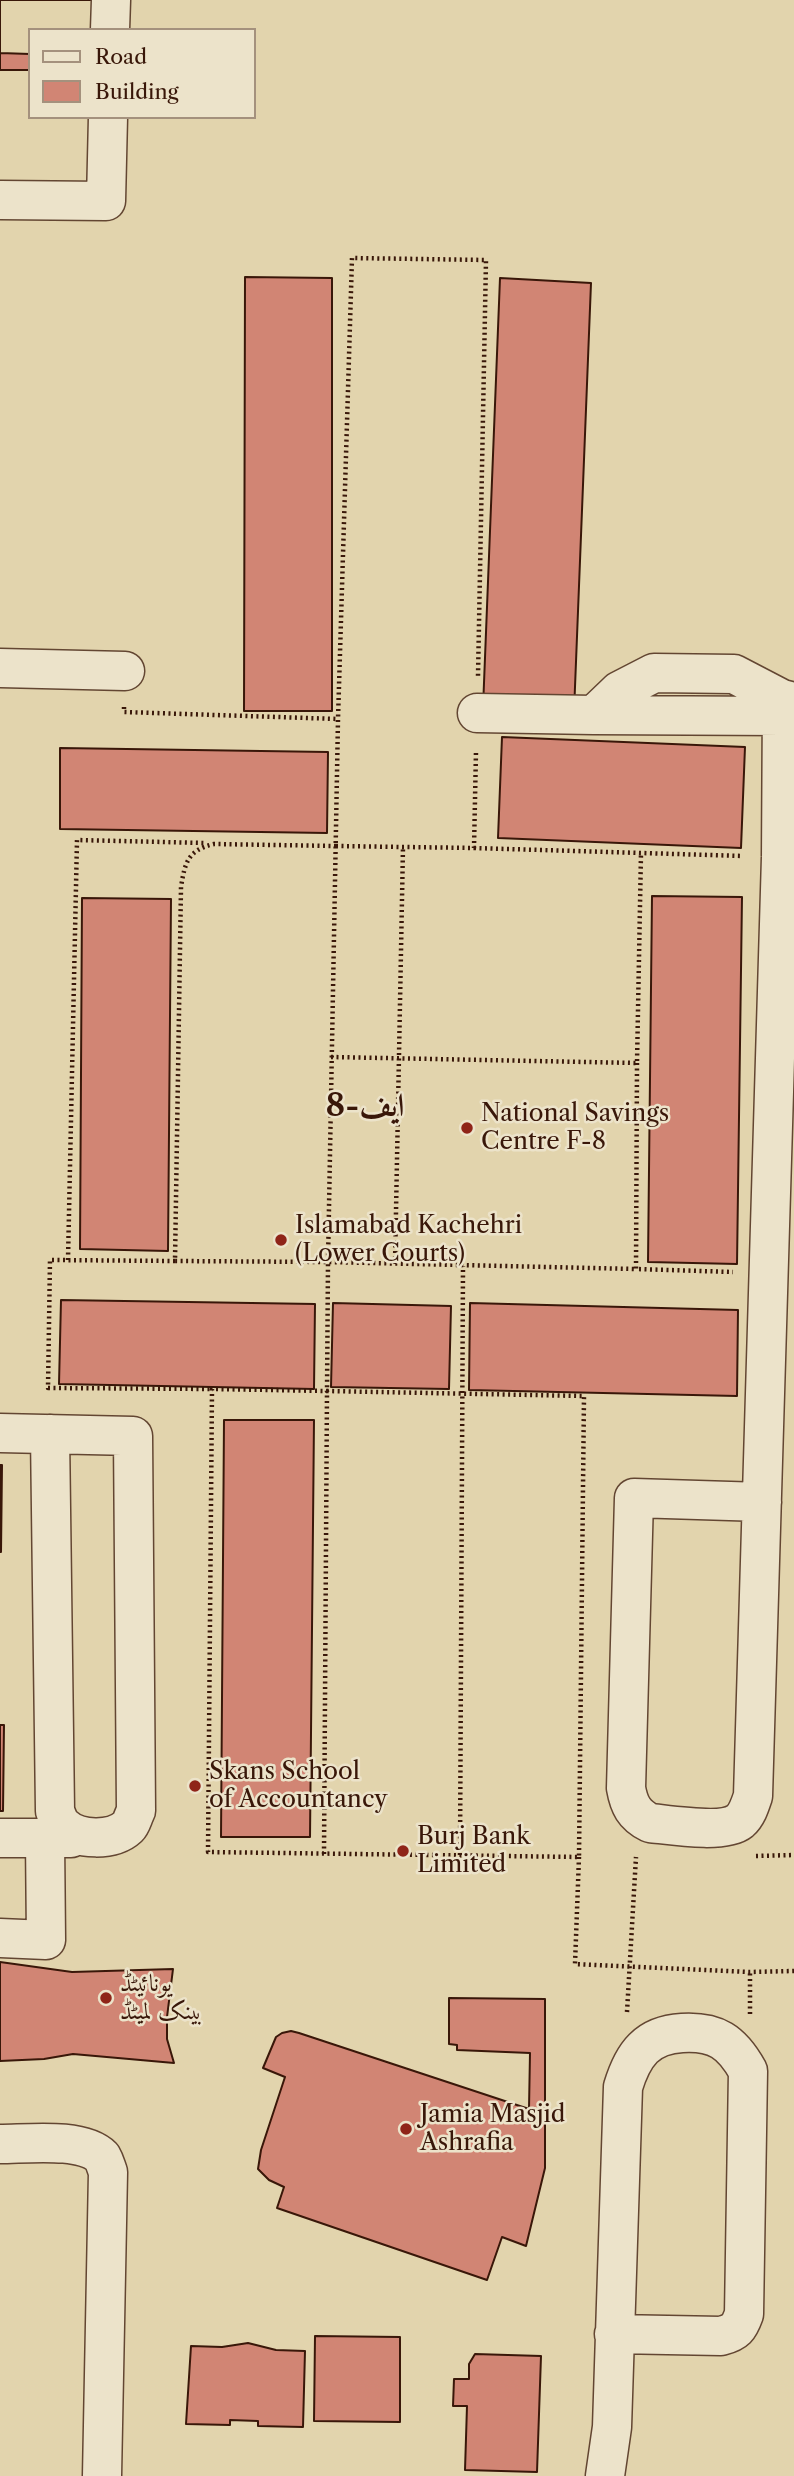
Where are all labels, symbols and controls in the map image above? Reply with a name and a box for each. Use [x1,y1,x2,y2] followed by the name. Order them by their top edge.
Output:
[28,28,256,119] legend
[95,44,147,69] text: Road
[95,79,179,104] text: Building
[326,1088,404,1126] district label: ایف-8
[481,1100,669,1156] place label: National Savings Centre F-8
[459,1120,475,1136] marker: National Savings Centre F-8
[295,1212,522,1268] place label: Islamabad Kachehri (Lower Courts)
[273,1232,289,1248] marker: Islamabad Kachehri (Lower Courts)
[209,1758,388,1814] place label: Skans School of Accountancy
[187,1778,203,1794] marker: Skans School of Accountancy
[417,1823,530,1879] place label: Burj Bank Limited
[395,1843,411,1859] marker: Burj Bank Limited
[120,1970,202,2026] place label: یونائیٹڈ بینک لمیٹڈ
[98,1990,114,2006] marker: یونائیٹڈ بینک لمیٹڈ
[420,2101,565,2157] place label: Jamia Masjid Ashrafia
[398,2121,414,2137] marker: Jamia Masjid Ashrafia

